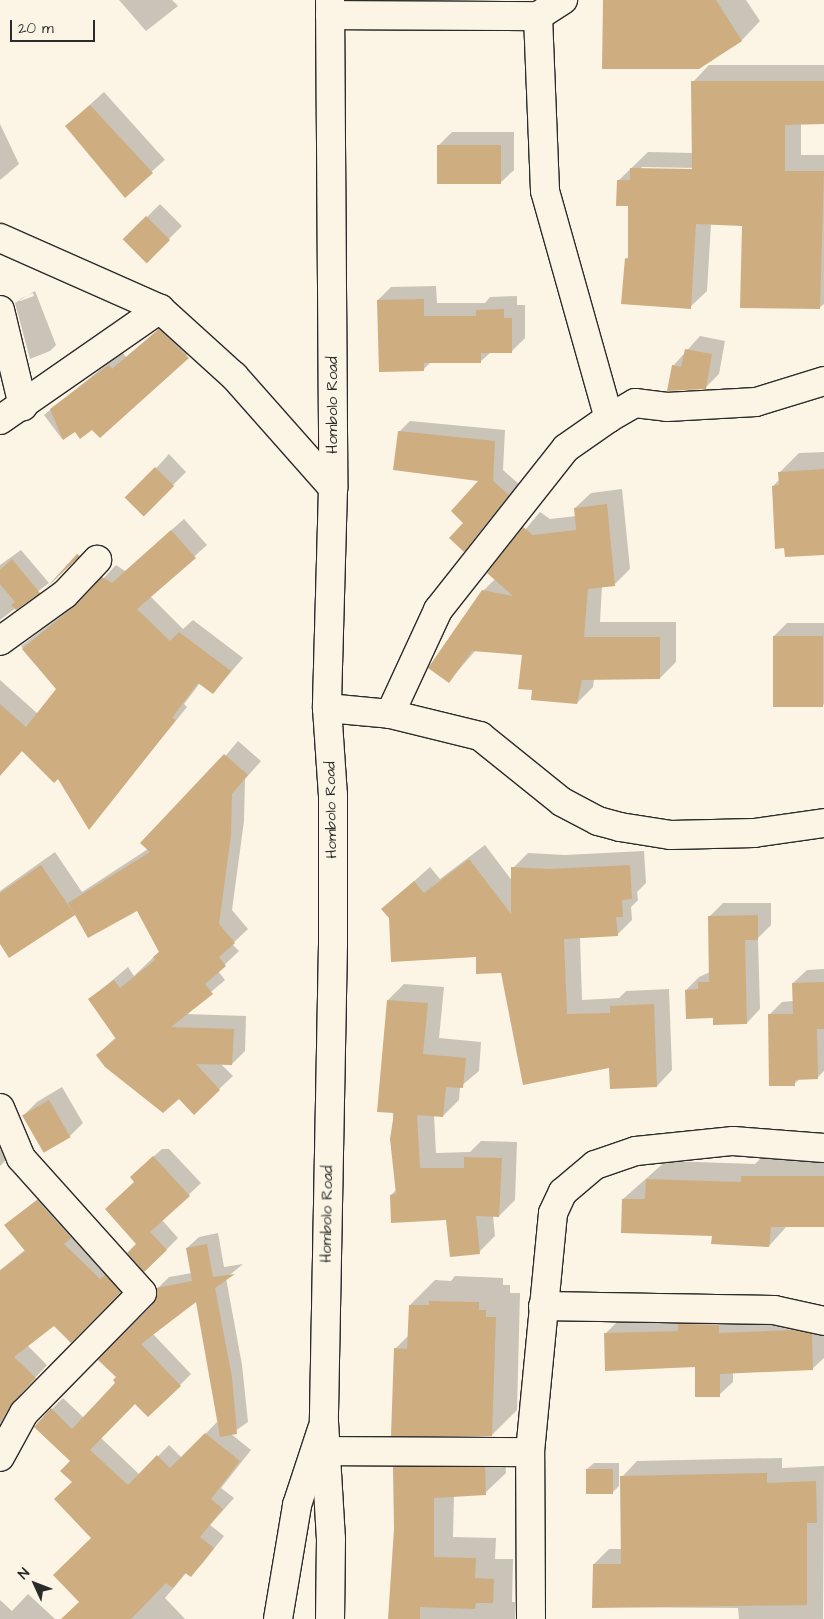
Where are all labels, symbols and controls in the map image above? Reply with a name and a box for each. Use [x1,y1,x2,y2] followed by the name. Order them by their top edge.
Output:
[12,10,98,42] scale bar
[18,18,54,39] text: 20 m
[324,356,342,454] street label: Hombolo Road
[321,761,341,859] street label: Hombolo Road
[317,1165,337,1263] street label: Hombolo Road
[10,1559,60,1609] north arrow
[14,1564,34,1584] text: N

